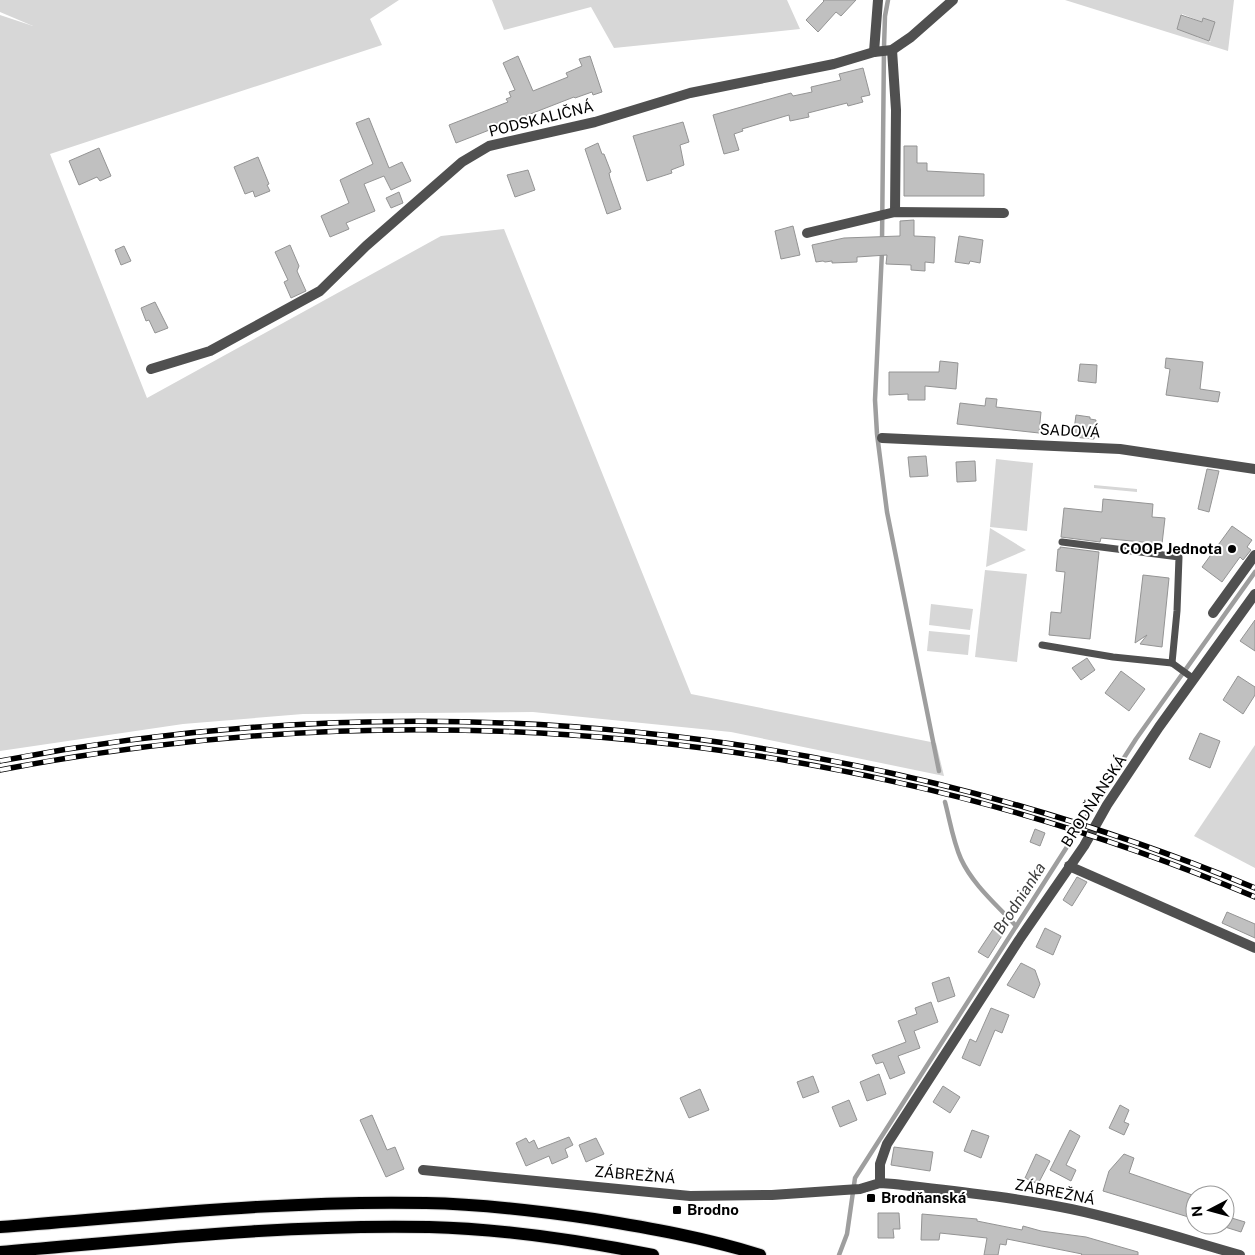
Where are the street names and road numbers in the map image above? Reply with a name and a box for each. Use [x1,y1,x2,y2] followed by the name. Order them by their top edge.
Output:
[487,97,595,140] street label: PODSKALIČNÁ
[1039,420,1101,441] street label: SADOVÁ
[1058,751,1130,850] street label: BRODŇANSKÁ
[594,1162,677,1187] street label: ZÁBREŽNÁ
[1014,1175,1097,1208] street label: ZÁBREŽNÁ

